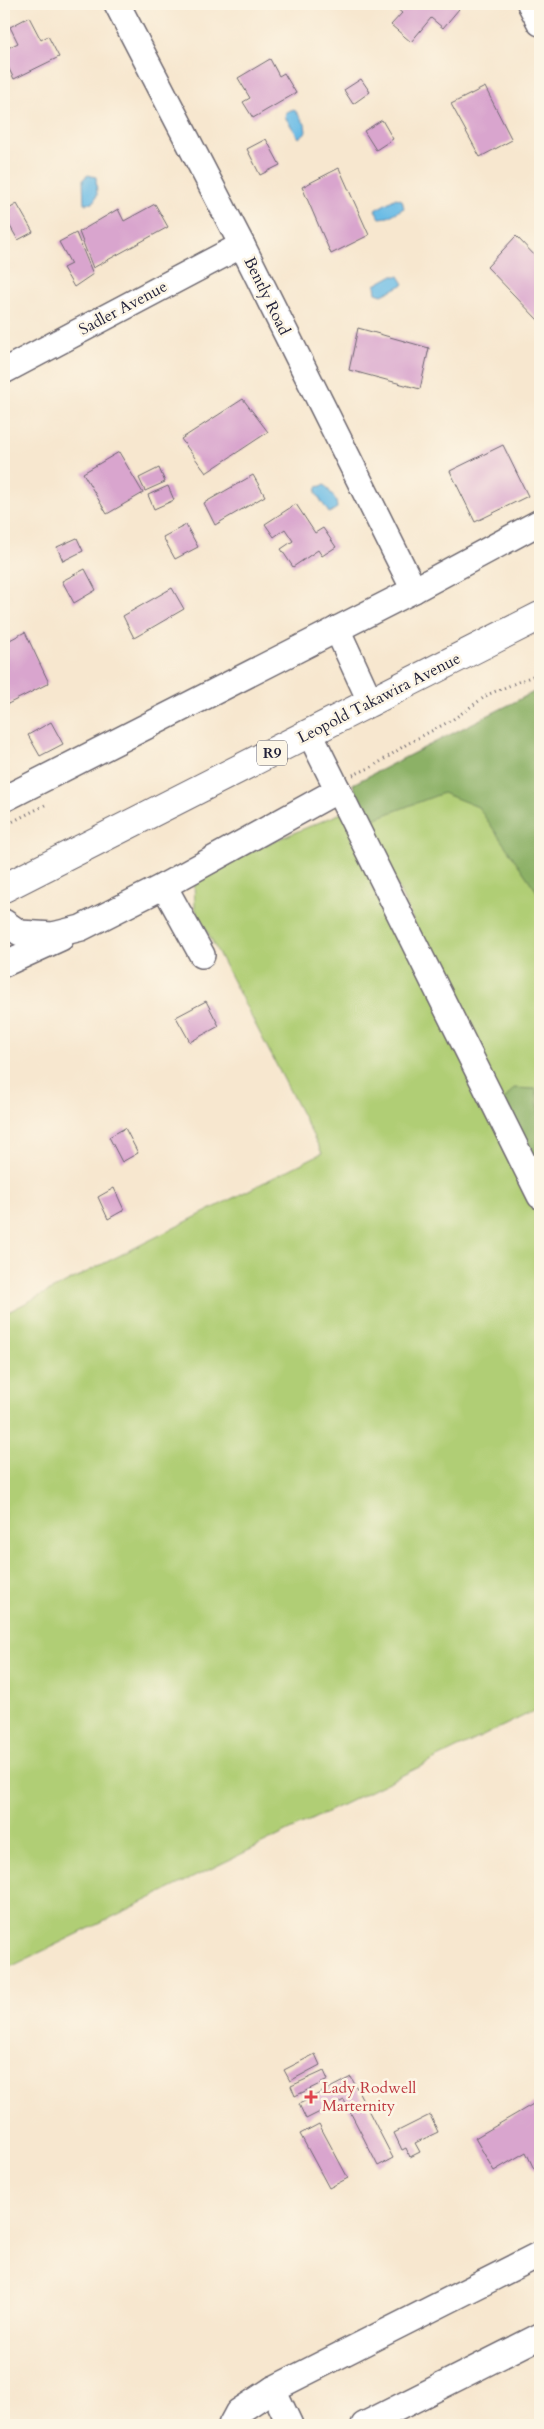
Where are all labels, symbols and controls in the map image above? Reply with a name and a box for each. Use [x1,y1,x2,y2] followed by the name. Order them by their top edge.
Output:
[239,253,296,339] street label: Bently Road
[75,276,171,340] street label: Sadler Avenue
[294,647,464,749] street label: Leopold Takawira Avenue
[257,740,287,766] road number: R9
[322,2077,416,2117] place label: Lady Rodwell Marternity
[304,2090,318,2104] marker: Lady Rodwell Marternity

